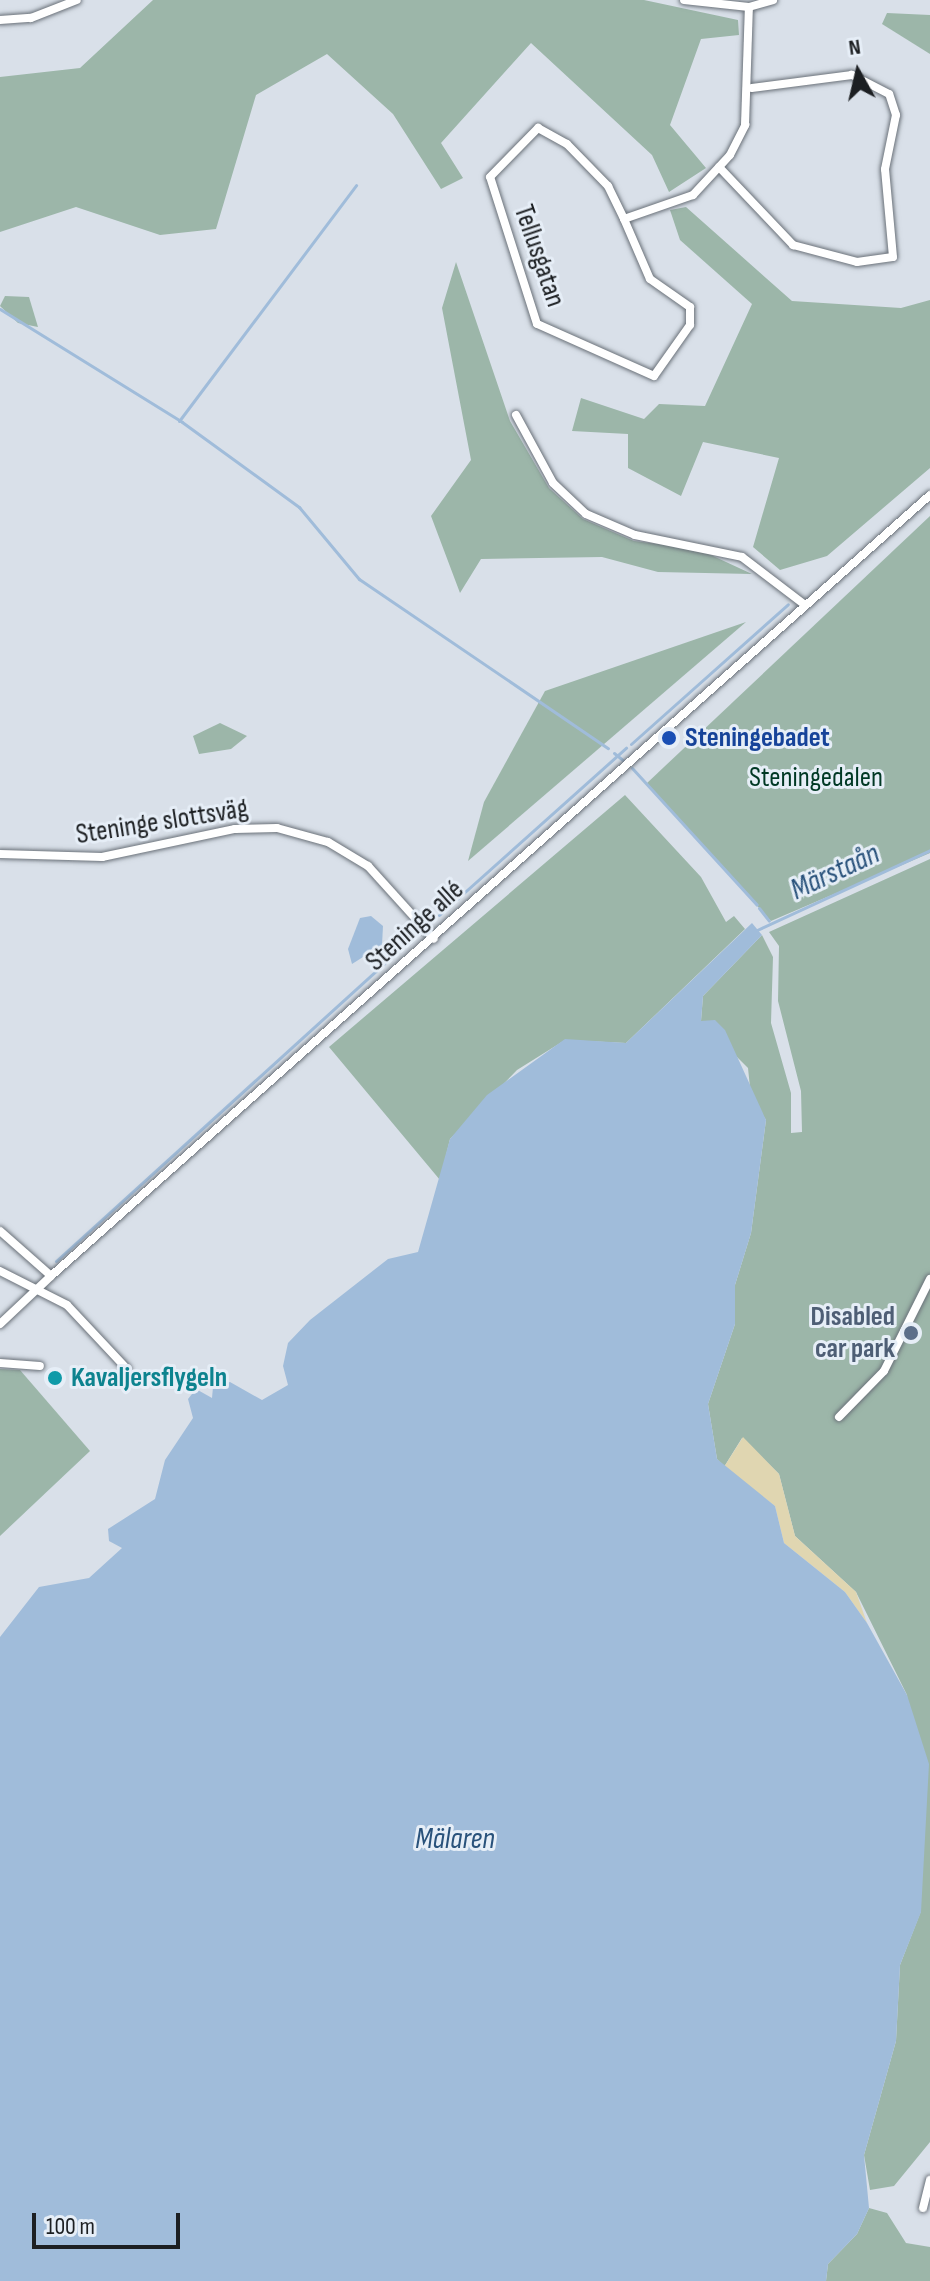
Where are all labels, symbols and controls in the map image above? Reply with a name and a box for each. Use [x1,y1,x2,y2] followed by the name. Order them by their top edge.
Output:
[818,32,898,112] north arrow
[847,34,862,62] text: N
[506,201,572,311] street label: Tellusgatan
[685,721,830,755] place label: Steningebadet
[660,729,678,747] marker: Steningebadet
[749,761,883,795] park label: Steningedalen
[74,792,250,852] street label: Steninge slottsväg
[785,836,885,908] water label: Märstaån
[359,873,471,979] street label: Steninge allé
[811,1300,895,1366] place label: Disabled car park
[902,1324,920,1342] marker: Disabled car park
[71,1361,227,1395] place label: Kavaljersflygeln
[46,1369,64,1387] marker: Kavaljersflygeln
[415,1821,495,1857] water label: Mälaren
[36,2197,184,2247] scale bar
[46,2212,95,2241] text: 100 m

